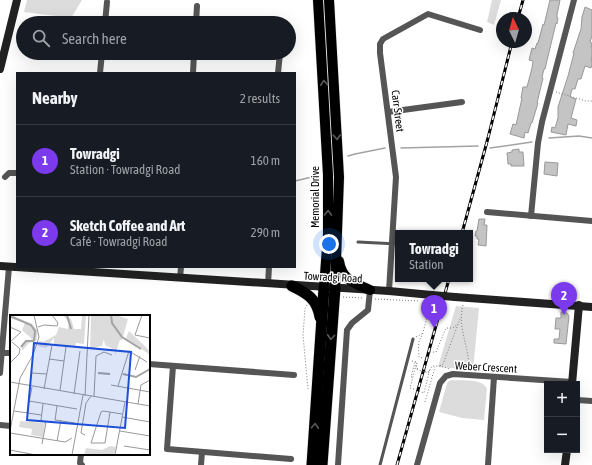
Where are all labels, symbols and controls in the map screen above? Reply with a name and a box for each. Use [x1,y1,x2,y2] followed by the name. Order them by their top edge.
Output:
[496,12,532,48] north arrow
[16,16,296,60] search box
[30,27,52,49] icon: search
[62,30,127,47] text: Search here
[319,80,328,86] one-way arrow
[32,88,78,108] text: Nearby
[389,89,407,133] street label: Carr Street
[240,91,280,106] text: 2 results
[333,134,342,140] one-way arrow
[70,145,120,162] text: Towradgi
[42,153,48,168] text: 1
[251,153,280,168] text: 160 m
[70,162,180,177] text: Station · Towradgi Road
[309,166,321,228] street label: Memorial Drive
[324,210,332,216] one-way arrow
[70,217,185,234] text: Sketch Coffee and Art
[42,225,48,240] text: 2
[251,225,280,240] text: 290 m
[395,230,473,282] popup
[70,234,167,249] text: Café · Towradgi Road
[319,234,339,254] your location
[409,240,459,257] text: Towradgi
[409,257,444,272] text: Station
[303,269,363,285] street label: Towradgi Road
[551,282,577,315] pin: 2
[421,295,447,328] pin: 1
[10,315,150,455] inset map
[327,334,336,340] one-way arrow
[455,359,517,375] street label: Weber Crescent
[544,381,580,453] map controls
[544,381,580,417] button: +
[544,417,580,453] button: −
[311,423,320,429] one-way arrow

